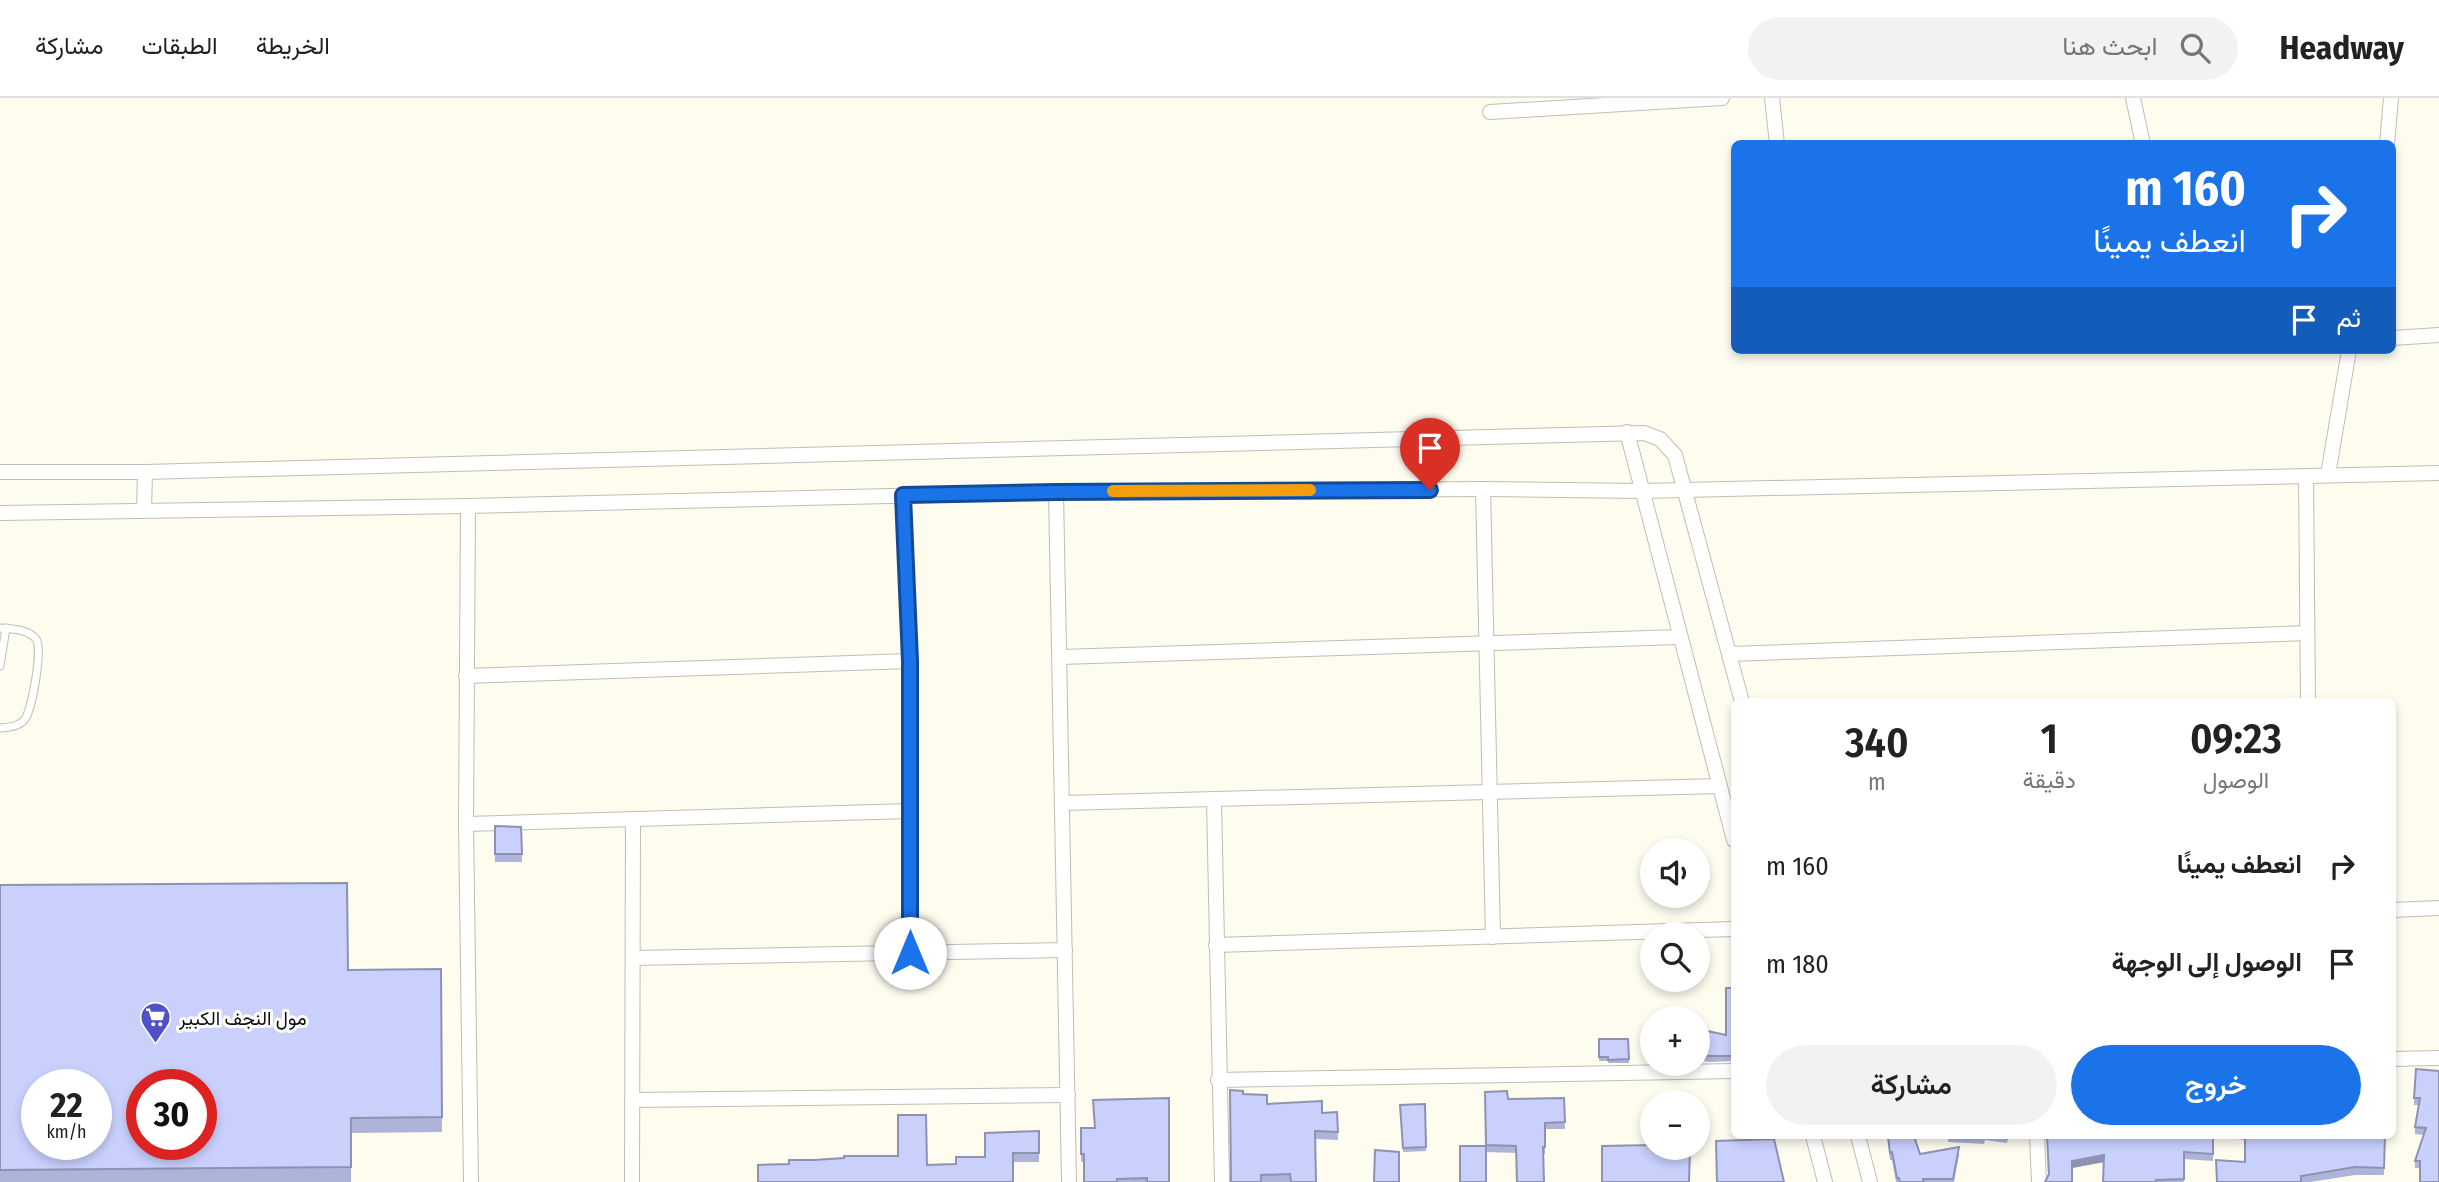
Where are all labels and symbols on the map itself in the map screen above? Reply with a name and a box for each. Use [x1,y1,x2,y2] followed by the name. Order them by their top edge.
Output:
[1400,418,1460,490] pin
[873,916,947,990] position arrow
[139,1001,173,1045] supermarket icon: مول النجف الكبير
[178,1007,307,1030] place label: مول النجف الكبير
[126,1069,217,1160] speed limit sign: 30

